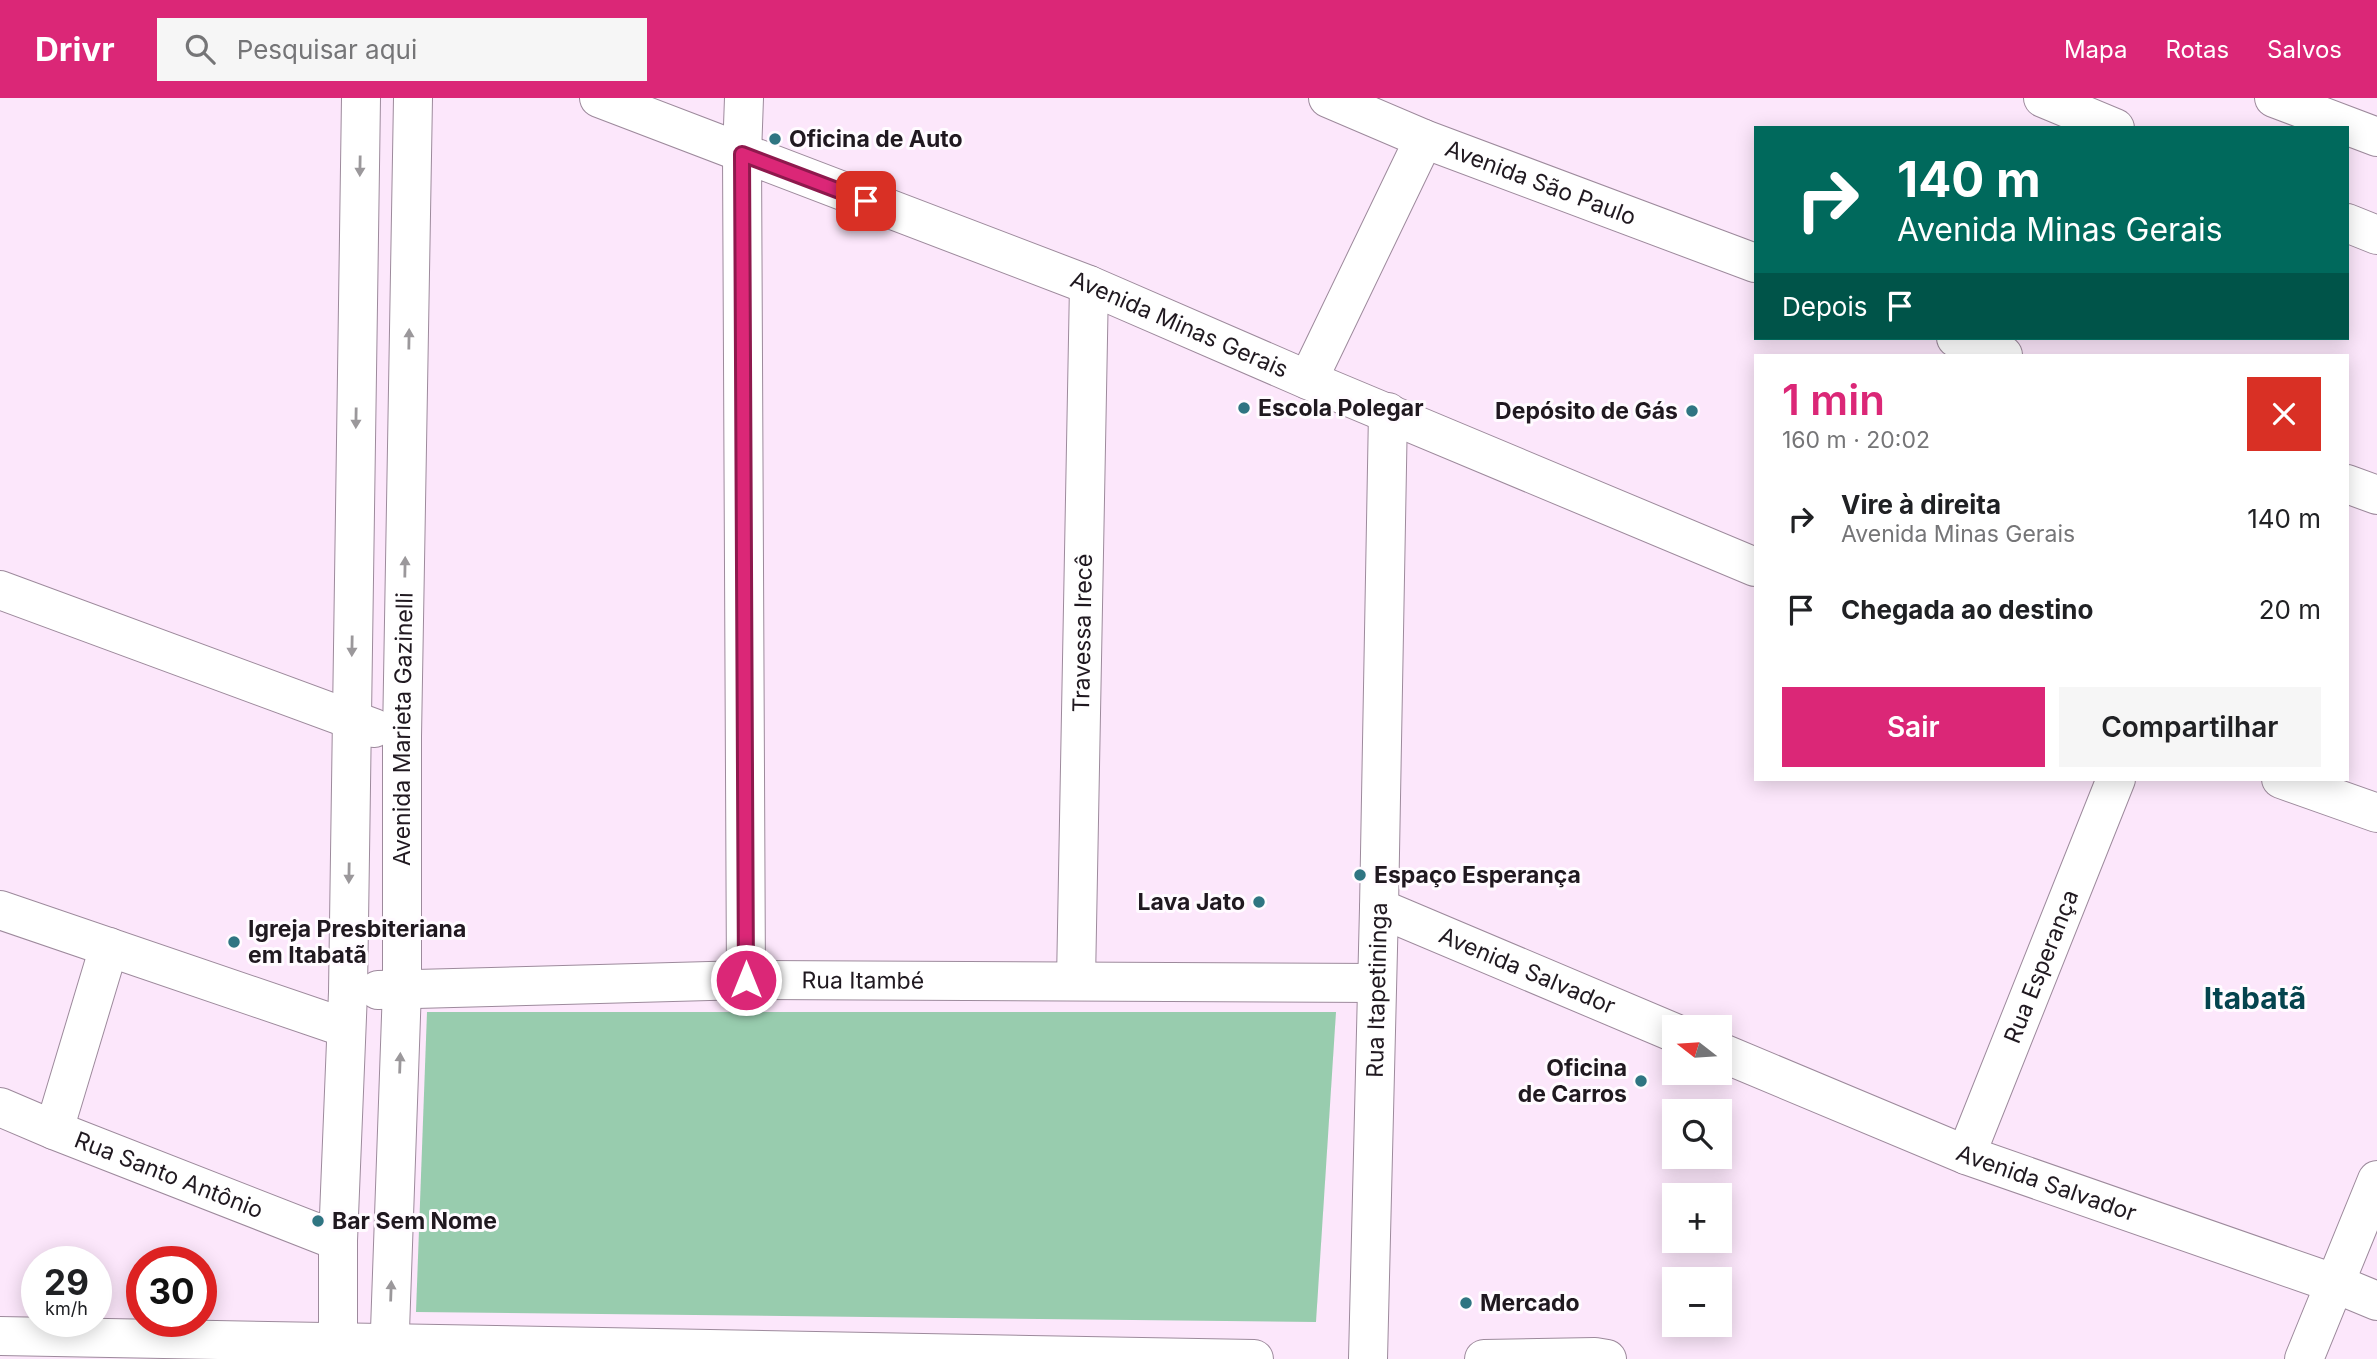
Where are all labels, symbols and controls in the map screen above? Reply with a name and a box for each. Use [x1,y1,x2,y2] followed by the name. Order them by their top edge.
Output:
[157,18,647,81] search box
[35,29,115,69] text: Drivr
[181,30,219,68] icon: search
[237,34,417,65] text: Pesquisar aqui
[2064,35,2128,64] text: Mapa
[2166,35,2229,64] text: Rotas
[2267,35,2342,64] text: Salvos
[789,125,963,153] place label: Oficina de Auto
[767,131,783,147] marker: Oficina de Auto
[1441,134,1640,231] street label: Avenida São Paulo
[1897,150,2041,209] text: 140 m
[1782,154,1873,245] icon: right
[354,155,366,177] one-way arrow
[836,171,896,231] pin
[847,182,885,220] icon: arrive
[1897,210,2223,249] text: Avenida Minas Gerais
[1067,265,1292,384] street label: Avenida Minas Gerais
[1881,287,1919,325] icon: arrive
[1782,291,1867,322] text: Depois
[403,328,415,350] one-way arrow
[1782,374,1885,425] text: 1 min
[2247,377,2321,451] button: close
[1258,394,1424,422] place label: Escola Polegar
[1495,397,1678,425] place label: Depósito de Gás
[1236,400,1252,416] marker: Escola Polegar
[1684,403,1700,419] marker: Depósito de Gás
[350,407,361,429] one-way arrow
[1782,426,1930,454] text: 160 m · 20:02
[1841,489,2001,520] text: Vire à direita
[1782,500,1820,538] icon: right
[2247,503,2321,534] text: 140 m
[1841,520,2075,548] text: Avenida Minas Gerais
[1067,553,1098,713] street label: Travessa Irecê
[399,555,411,577] one-way arrow
[1782,591,1820,629] icon: arrive
[388,592,418,866] street label: Avenida Marieta Gazinelli
[1841,594,2093,625] text: Chegada ao destino
[2259,594,2321,625] text: 20 m
[346,635,358,657] one-way arrow
[1782,687,2045,767] button: Sair
[2059,687,2321,767] button: Compartilhar
[1374,861,1581,889] place label: Espaço Esperança
[343,862,355,884] one-way arrow
[1352,867,1368,883] marker: Espaço Esperança
[1998,886,2084,1047] street label: Rua Esperança
[1138,888,1245,916] place label: Lava Jato
[1251,894,1267,910] marker: Lava Jato
[1361,902,1393,1078] street label: Rua Itapetininga
[248,915,466,969] place label: Igreja Presbiteriana em Itabatã
[1435,921,1620,1020] street label: Avenida Salvador
[226,934,242,950] marker: Igreja Presbiteriana em Itabatã
[709,943,783,1017] position arrow
[802,966,924,995] street label: Rua Itambé
[2204,980,2306,1016] district label: Itabatã
[1662,1015,1732,1085] north arrow
[1662,1015,1732,1337] map controls
[394,1052,405,1074] one-way arrow
[1518,1054,1627,1108] place label: Oficina de Carros
[1633,1073,1649,1089] marker: Oficina de Carros
[1662,1099,1732,1169] button: search
[71,1125,267,1224] street label: Rua Santo Antônio
[1952,1139,2140,1227] street label: Avenida Salvador
[1662,1183,1732,1253] button: +
[332,1207,497,1235] place label: Bar Sem Nome
[310,1213,326,1229] marker: Bar Sem Nome
[126,1246,217,1337] speed limit sign: 30
[44,1261,89,1303] text: 29
[1662,1267,1732,1337] button: −
[386,1280,397,1302] one-way arrow
[1480,1289,1580,1317] place label: Mercado
[1458,1295,1474,1311] marker: Mercado
[45,1298,88,1319] text: km/h

